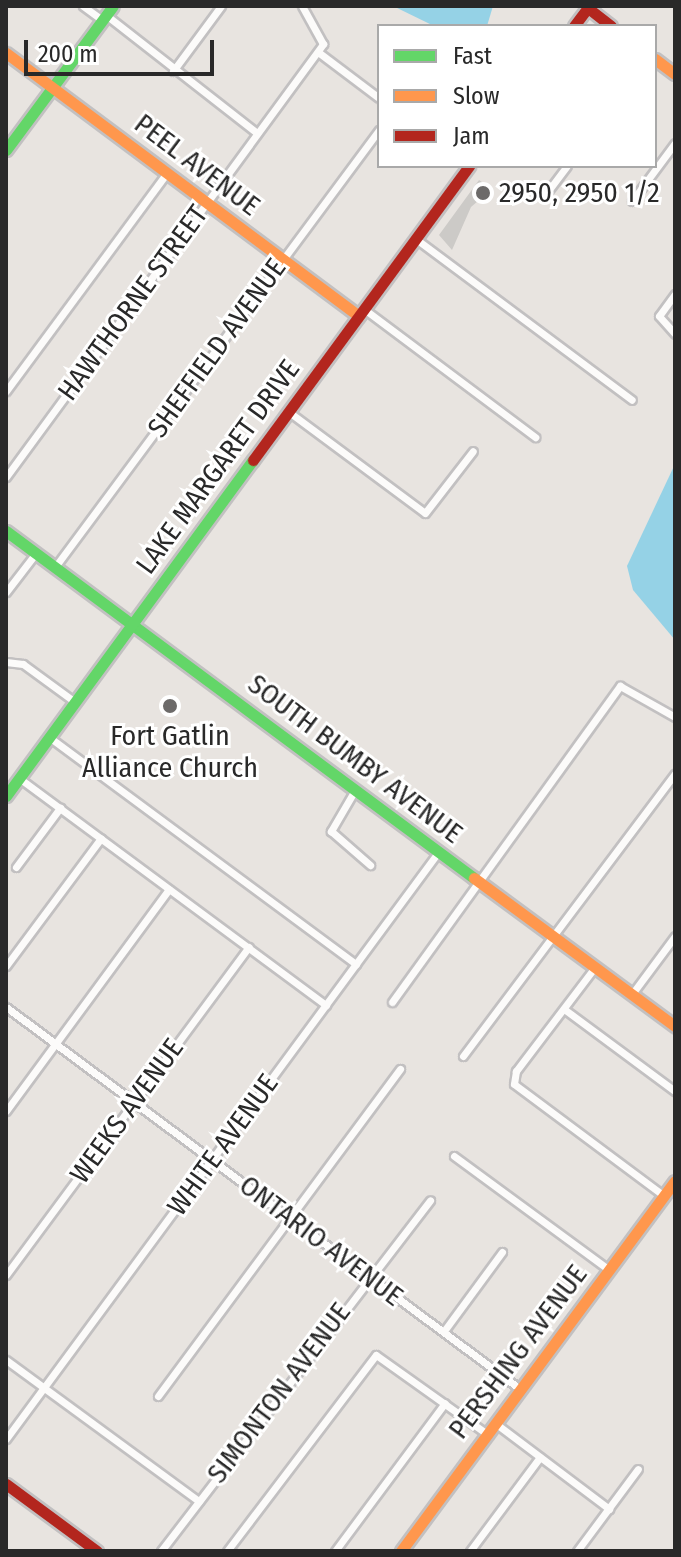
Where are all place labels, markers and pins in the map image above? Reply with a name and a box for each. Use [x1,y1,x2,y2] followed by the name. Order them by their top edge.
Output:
[499,176,660,210] place label: 2950, 2950 1/2
[474,184,492,202] marker: 2950, 2950 1/2
[161,697,179,715] marker: Fort Gatlin Alliance Church
[82,719,258,785] place label: Fort Gatlin Alliance Church

